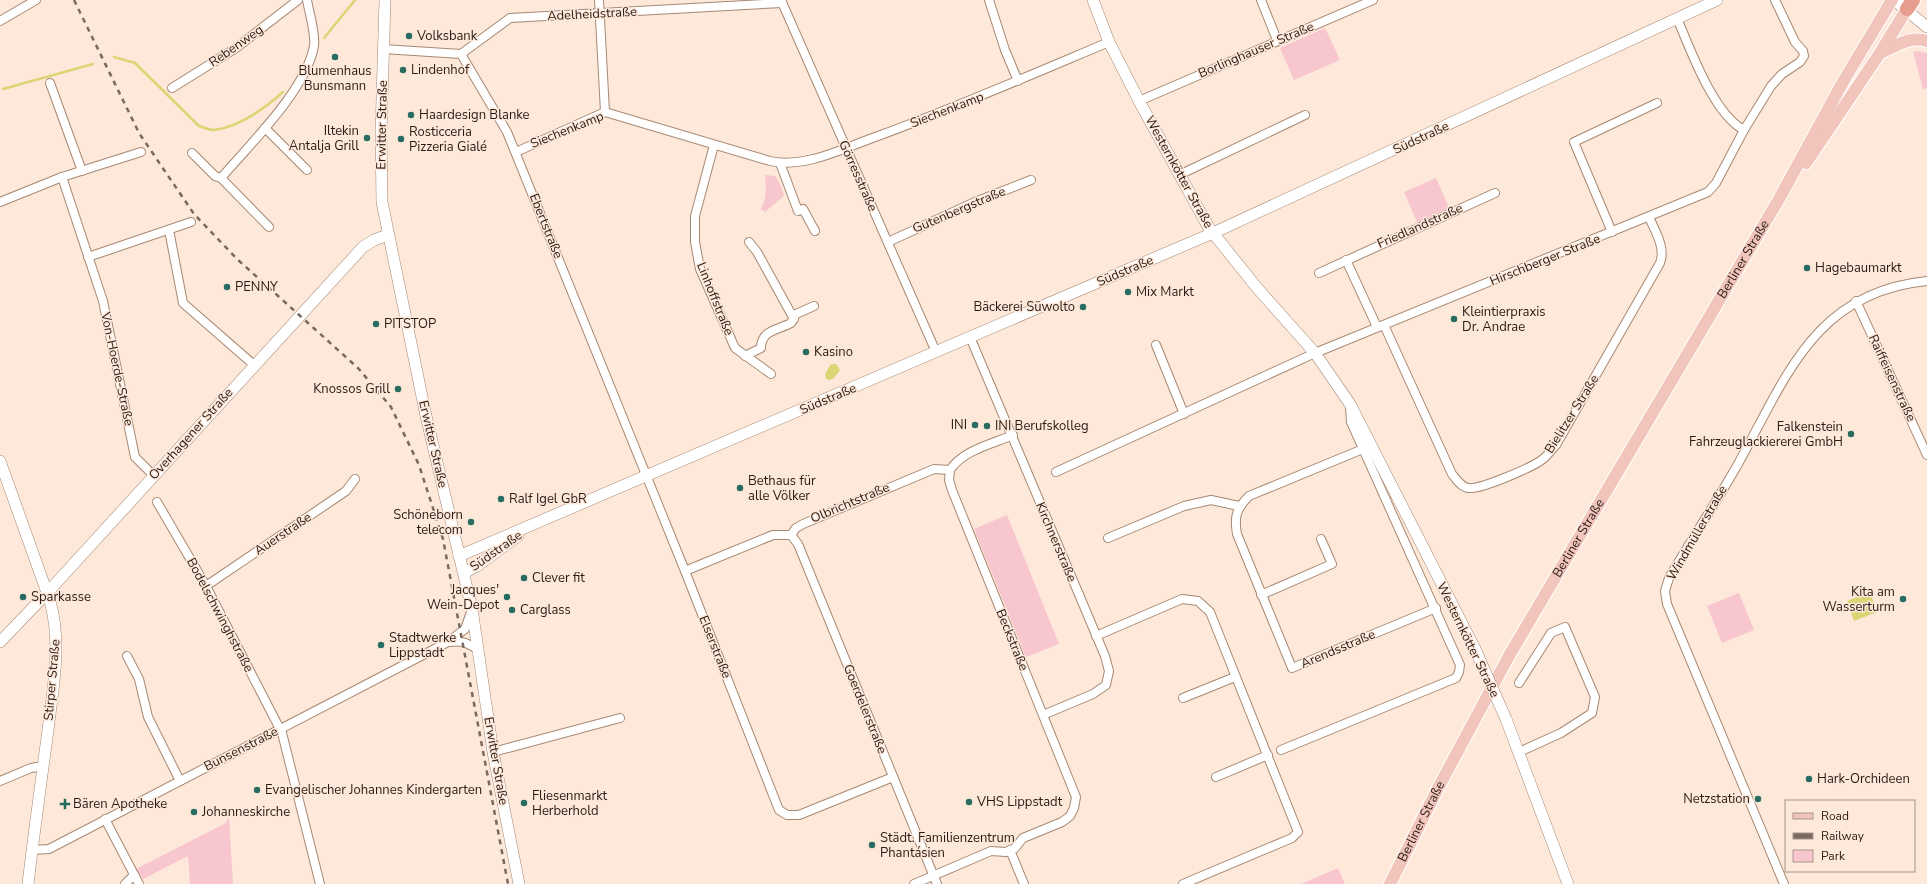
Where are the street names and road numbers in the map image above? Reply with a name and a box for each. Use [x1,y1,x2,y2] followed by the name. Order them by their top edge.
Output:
[547,3,637,25] street label: Adelheidstraße
[1195,17,1317,83] street label: Borlinghauser Straße
[205,21,267,71] street label: Rebenweg
[372,80,392,170] street label: Erwitter Straße
[908,88,986,132] street label: Siechenkamp
[528,107,606,153] street label: Siechenkamp
[1141,112,1218,232] street label: Westernkötter Straße
[1390,117,1452,159] street label: Südstraße
[834,138,882,215] street label: Görresstraße
[910,182,1008,238] street label: Gutenbergstraße
[525,191,567,261] street label: Ebertstraße
[1374,199,1466,253] street label: Friedlandstraße
[1713,217,1774,302] street label: Berliner Straße
[1487,230,1603,290] street label: Hirschberger Straße
[1094,251,1156,291] street label: Südstraße
[692,260,738,338] street label: Linhoffstraße
[96,310,138,428] street label: Von-Hoerde-Straße
[1864,331,1920,425] street label: Raiffeisenstraße
[1541,371,1603,457] street label: Bielitzer Straße
[797,379,859,419] street label: Südstraße
[145,384,237,484] street label: Overhagener Straße
[414,398,452,490] street label: Erwitter Straße
[808,478,892,528] street label: Olbrichtstraße
[1662,482,1732,584] street label: Windmüllerstraße
[1548,495,1609,581] street label: Berliner Straße
[1031,499,1081,585] street label: Kirchnerstraße
[251,508,315,560] street label: Auerstraße
[466,526,526,576] street label: Südstraße
[182,555,258,676] street label: Bodelschwinghstraße
[1432,579,1504,701] street label: Westernkötter Straße
[991,606,1033,674] street label: Beckstraße
[694,613,736,681] street label: Elserstraße
[1298,625,1378,673] street label: Arendsstraße
[39,638,65,721] street label: Stirper Straße
[839,662,891,757] street label: Goerdelerstraße
[479,715,513,807] street label: Erwitter Straße
[201,723,281,775] street label: Bunsenstraße
[1393,778,1449,865] street label: Berliner Straße

